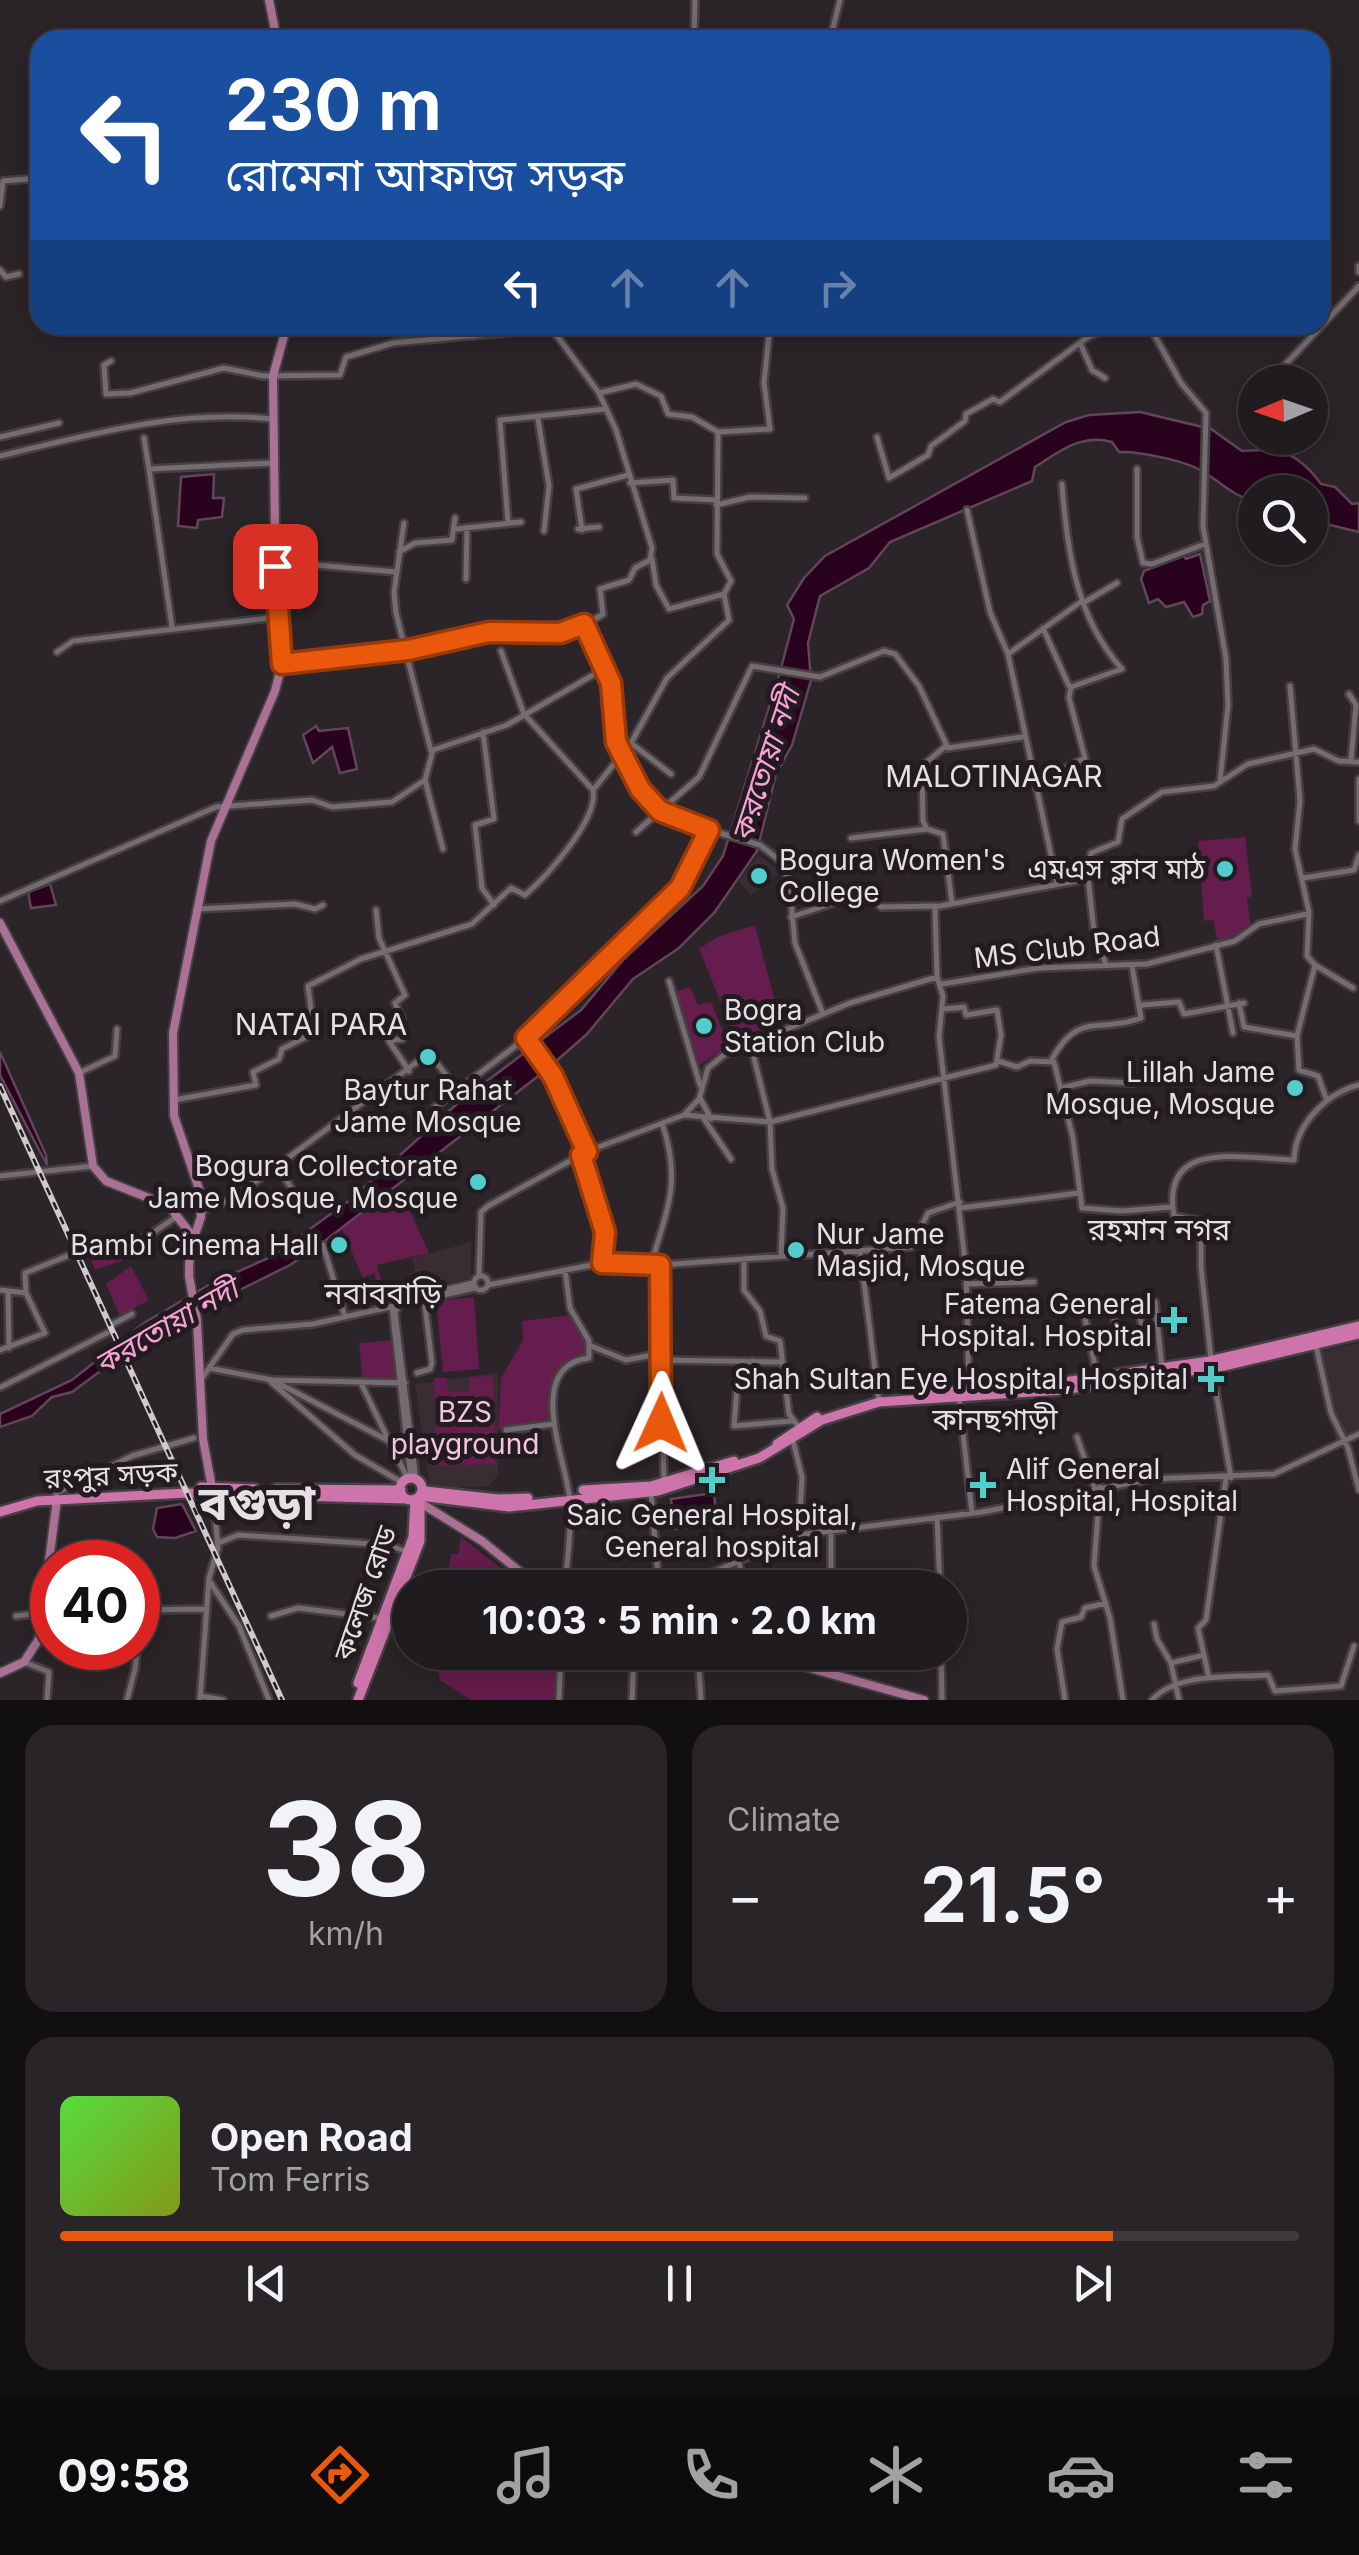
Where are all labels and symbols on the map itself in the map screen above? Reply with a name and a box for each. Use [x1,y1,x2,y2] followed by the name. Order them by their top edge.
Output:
[1238,365,1328,455] north arrow
[233,524,318,609] pin
[723,678,808,846] water label: করতোয়া নদী
[885,758,1103,794] district label: MALOTINAGAR
[779,843,1006,909] place label: Bogura Women's College
[1027,852,1206,886] place label: এমএস ক্লাব মাঠ
[1214,858,1236,880] marker: এমএস ক্লাব মাঠ
[748,865,770,887] marker: Bogura Women's College
[972,919,1162,975] street label: MS Club Road
[724,993,885,1059] place label: Bogra Station Club
[235,1006,407,1042] district label: NATAI PARA
[693,1015,715,1037] marker: Bogra Station Club
[417,1046,439,1068] marker: Baytur Rahat Jame Mosque
[1045,1055,1275,1121] place label: Lillah Jame Mosque, Mosque
[334,1073,522,1139] place label: Baytur Rahat Jame Mosque
[1284,1077,1306,1099] marker: Lillah Jame Mosque, Mosque
[148,1149,458,1215] place label: Bogura Collectorate Jame Mosque, Mosque
[467,1171,489,1193] marker: Bogura Collectorate Jame Mosque, Mosque
[1087,1211,1231,1247] district label: রহমান নগর
[816,1217,1025,1283] place label: Nur Jame Masjid, Mosque
[70,1228,319,1262] place label: Bambi Cinema Hall
[328,1234,350,1256] marker: Bambi Cinema Hall
[785,1239,807,1261] marker: Nur Jame Masjid, Mosque
[88,1268,249,1382] water label: করতোয়া নদী
[324,1275,442,1311] district label: নবাববাড়ি
[920,1287,1152,1353] place label: Fatema General Hospital. Hospital
[1161,1307,1187,1333] marker: Fatema General Hospital. Hospital
[734,1362,1188,1396] place label: Shah Sultan Eye Hospital, Hospital
[1198,1366,1224,1392] marker: Shah Sultan Eye Hospital, Hospital
[609,1371,713,1475] position arrow
[391,1395,539,1461] park label: BZS playground
[931,1401,1059,1437] district label: কানছগাড়ী
[1006,1452,1238,1518] place label: Alif General Hospital, Hospital
[42,1455,179,1496] street label: রংপুর সড়ক
[699,1467,725,1493] marker: Saic General Hospital, General hospital
[970,1472,996,1498] marker: Alif General Hospital, Hospital
[198,1473,316,1532] district label: বগুড়া
[566,1498,858,1564] place label: Saic General Hospital, General hospital
[326,1521,404,1665] street label: কলেজ রোড
[30,1540,160,1670] speed limit sign: 40

